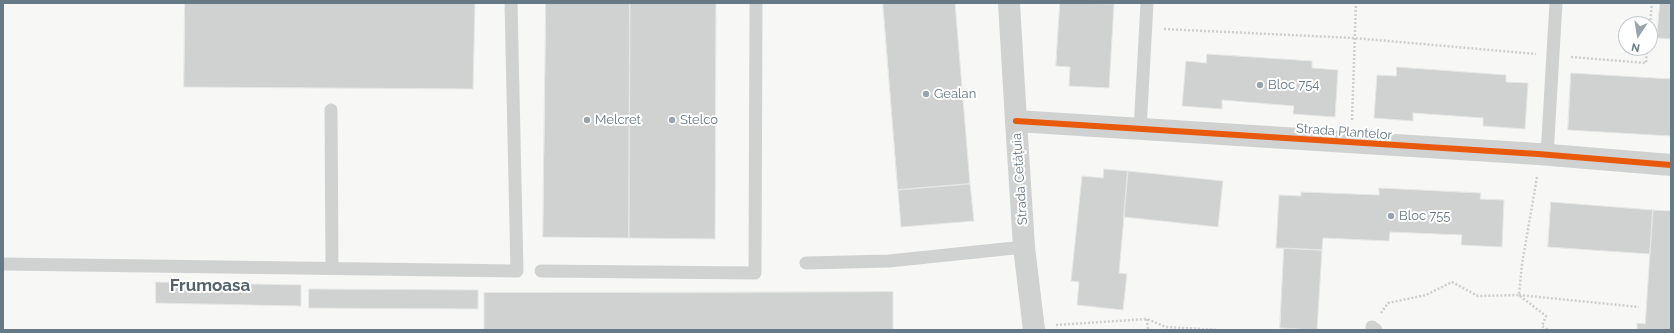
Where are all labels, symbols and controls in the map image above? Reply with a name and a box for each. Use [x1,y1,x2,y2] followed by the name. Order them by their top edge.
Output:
[1618,16,1658,56] north arrow
[1630,40,1641,54] text: N
[1268,77,1319,93] place label: Bloc 754
[1255,80,1265,90] marker: Bloc 754
[934,86,976,102] place label: Gealan
[921,89,931,99] marker: Gealan
[595,112,641,128] place label: Melcret
[680,112,718,128] place label: Stelco
[582,115,592,125] marker: Melcret
[667,115,677,125] marker: Stelco
[1295,121,1393,143] street label: Strada Plantelor
[1009,133,1031,225] street label: Strada Cetățuia
[1399,208,1450,224] place label: Bloc 755
[1386,211,1396,221] marker: Bloc 755
[170,276,250,296] district label: Frumoasa

